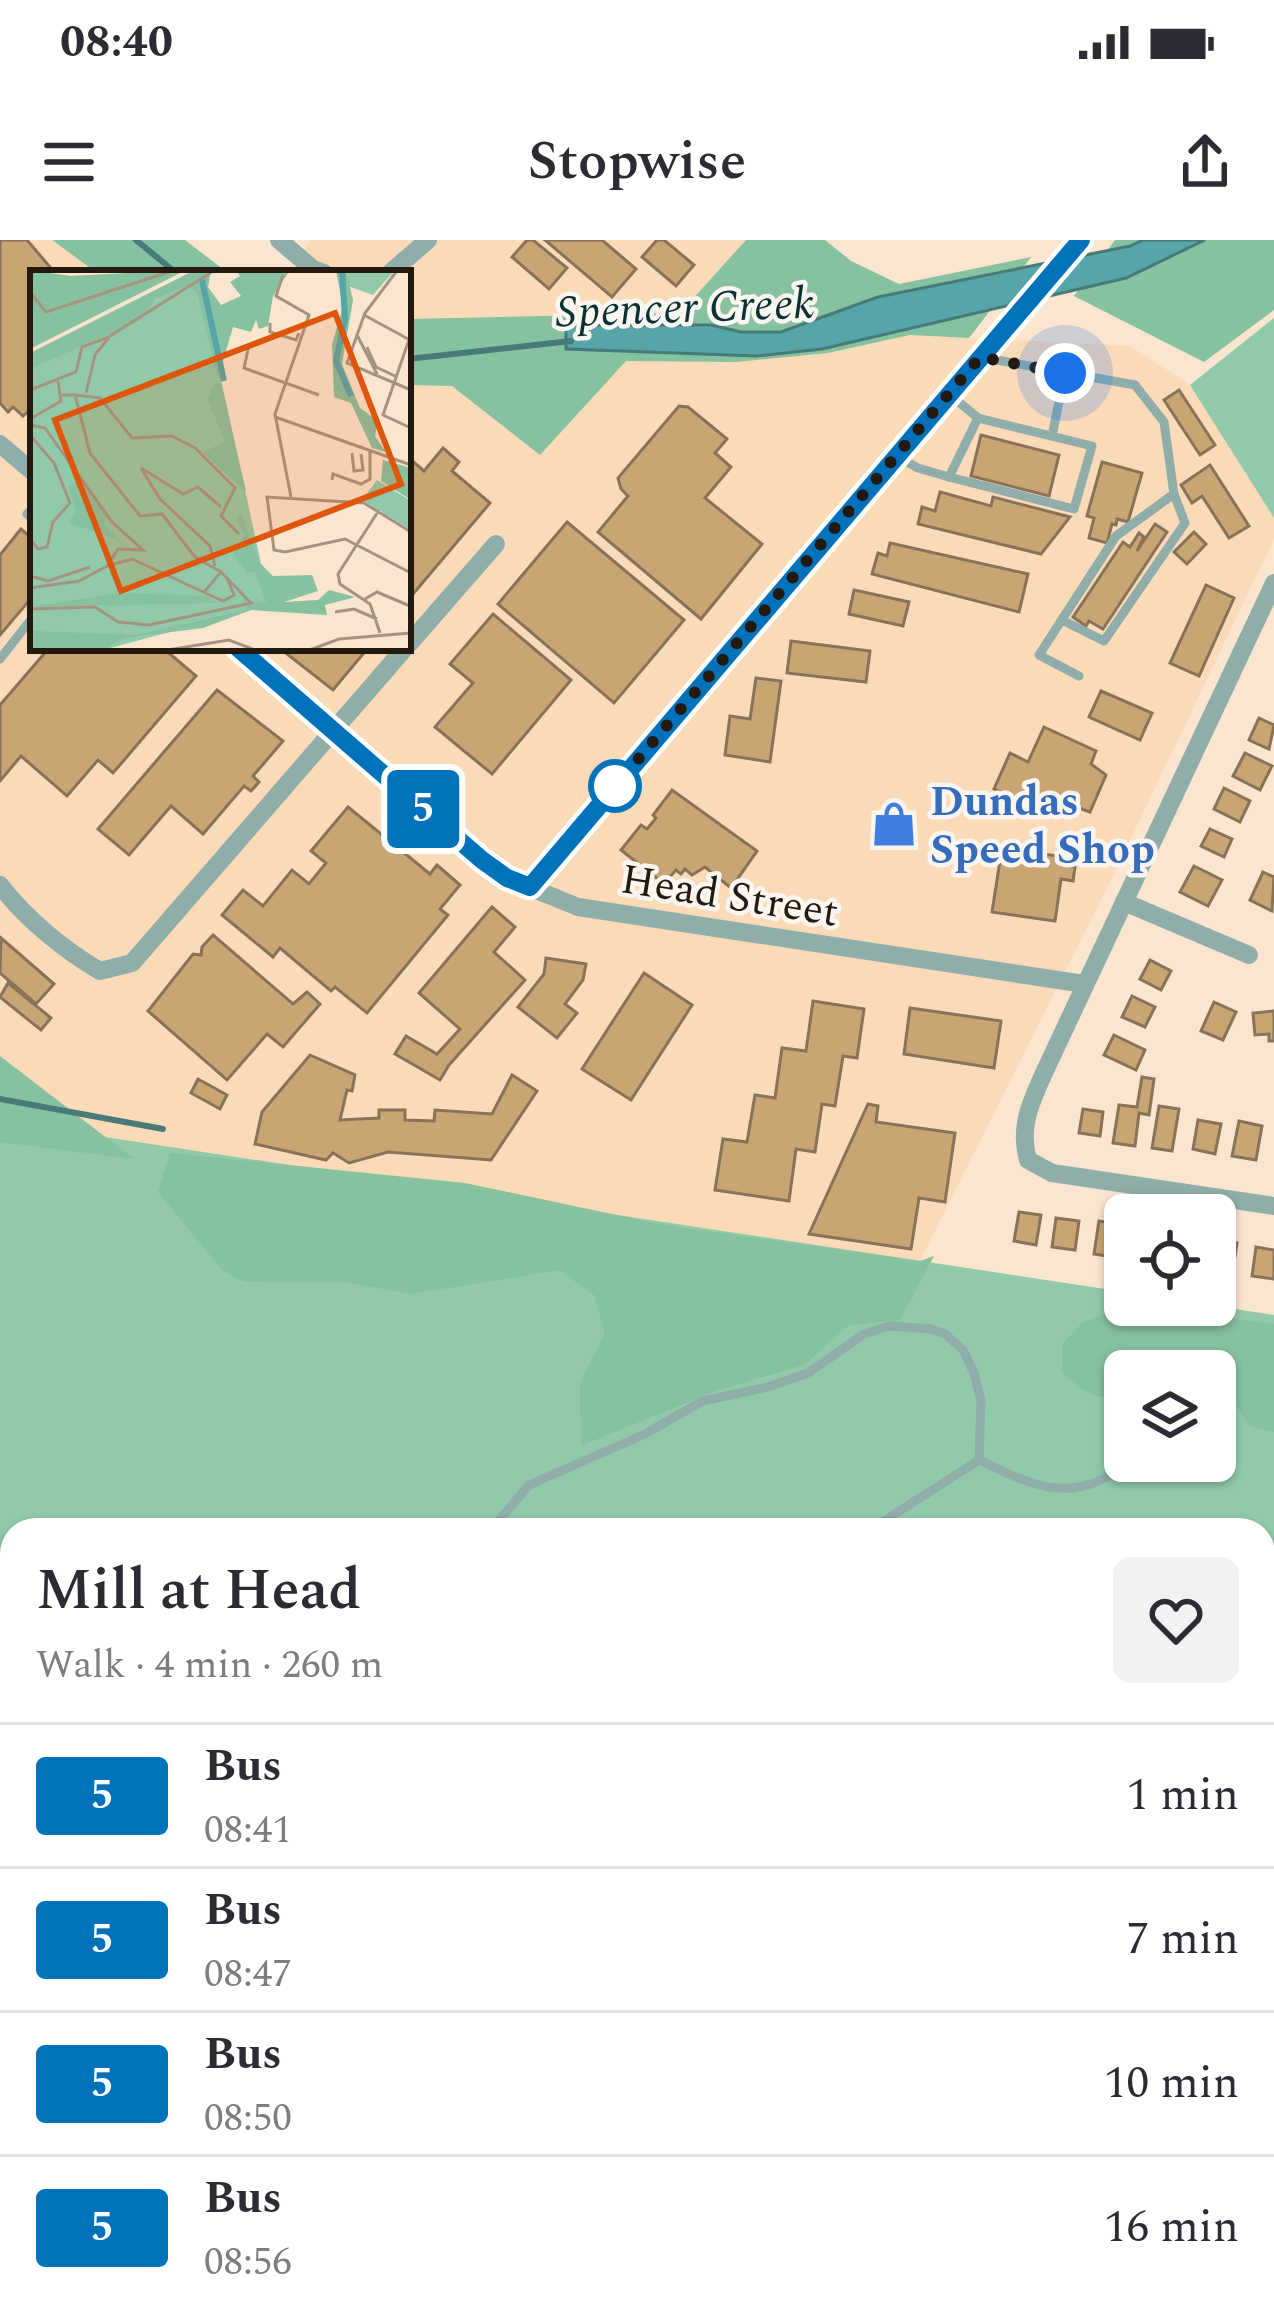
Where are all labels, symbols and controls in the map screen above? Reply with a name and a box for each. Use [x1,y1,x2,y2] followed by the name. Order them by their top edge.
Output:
[60,8,173,77] text: 08:40
[528,121,746,203] text: Stopwise
[36,129,102,195] icon: menu
[1172,129,1238,195] icon: share
[30,270,411,651] inset map
[555,270,816,347] water label: Spencer Creek
[1035,343,1095,403] your location
[590,761,640,811] unlabelled marker
[384,770,462,848] line badge: 5
[930,771,1155,882] place label: Dundas Speed Shop
[411,777,435,840] text: 5
[869,799,919,849] shop icon: Dundas Speed Shop
[616,848,843,945] street label: Head Street
[1104,1194,1236,1482] map controls
[1104,1194,1236,1326] button: locate
[1104,1350,1236,1482] button: layers
[36,1548,361,1634] text: Mill at Head
[1113,1557,1239,1683] button: heart
[36,1636,383,1695] text: Walk · 4 min · 260 m
[204,1732,282,1801] text: Bus
[1126,1761,1239,1830] text: 1 min
[90,1764,114,1827] text: 5
[204,1801,292,1860] text: 08:41
[204,1876,282,1945] text: Bus
[1126,1905,1239,1974] text: 7 min
[90,1908,114,1971] text: 5
[204,1945,292,2004] text: 08:47
[204,2020,282,2089] text: Bus
[1104,2049,1239,2118] text: 10 min
[90,2052,114,2115] text: 5
[204,2089,292,2148] text: 08:50
[204,2164,282,2233] text: Bus
[1104,2193,1239,2262] text: 16 min
[90,2196,114,2259] text: 5
[204,2233,292,2292] text: 08:56

